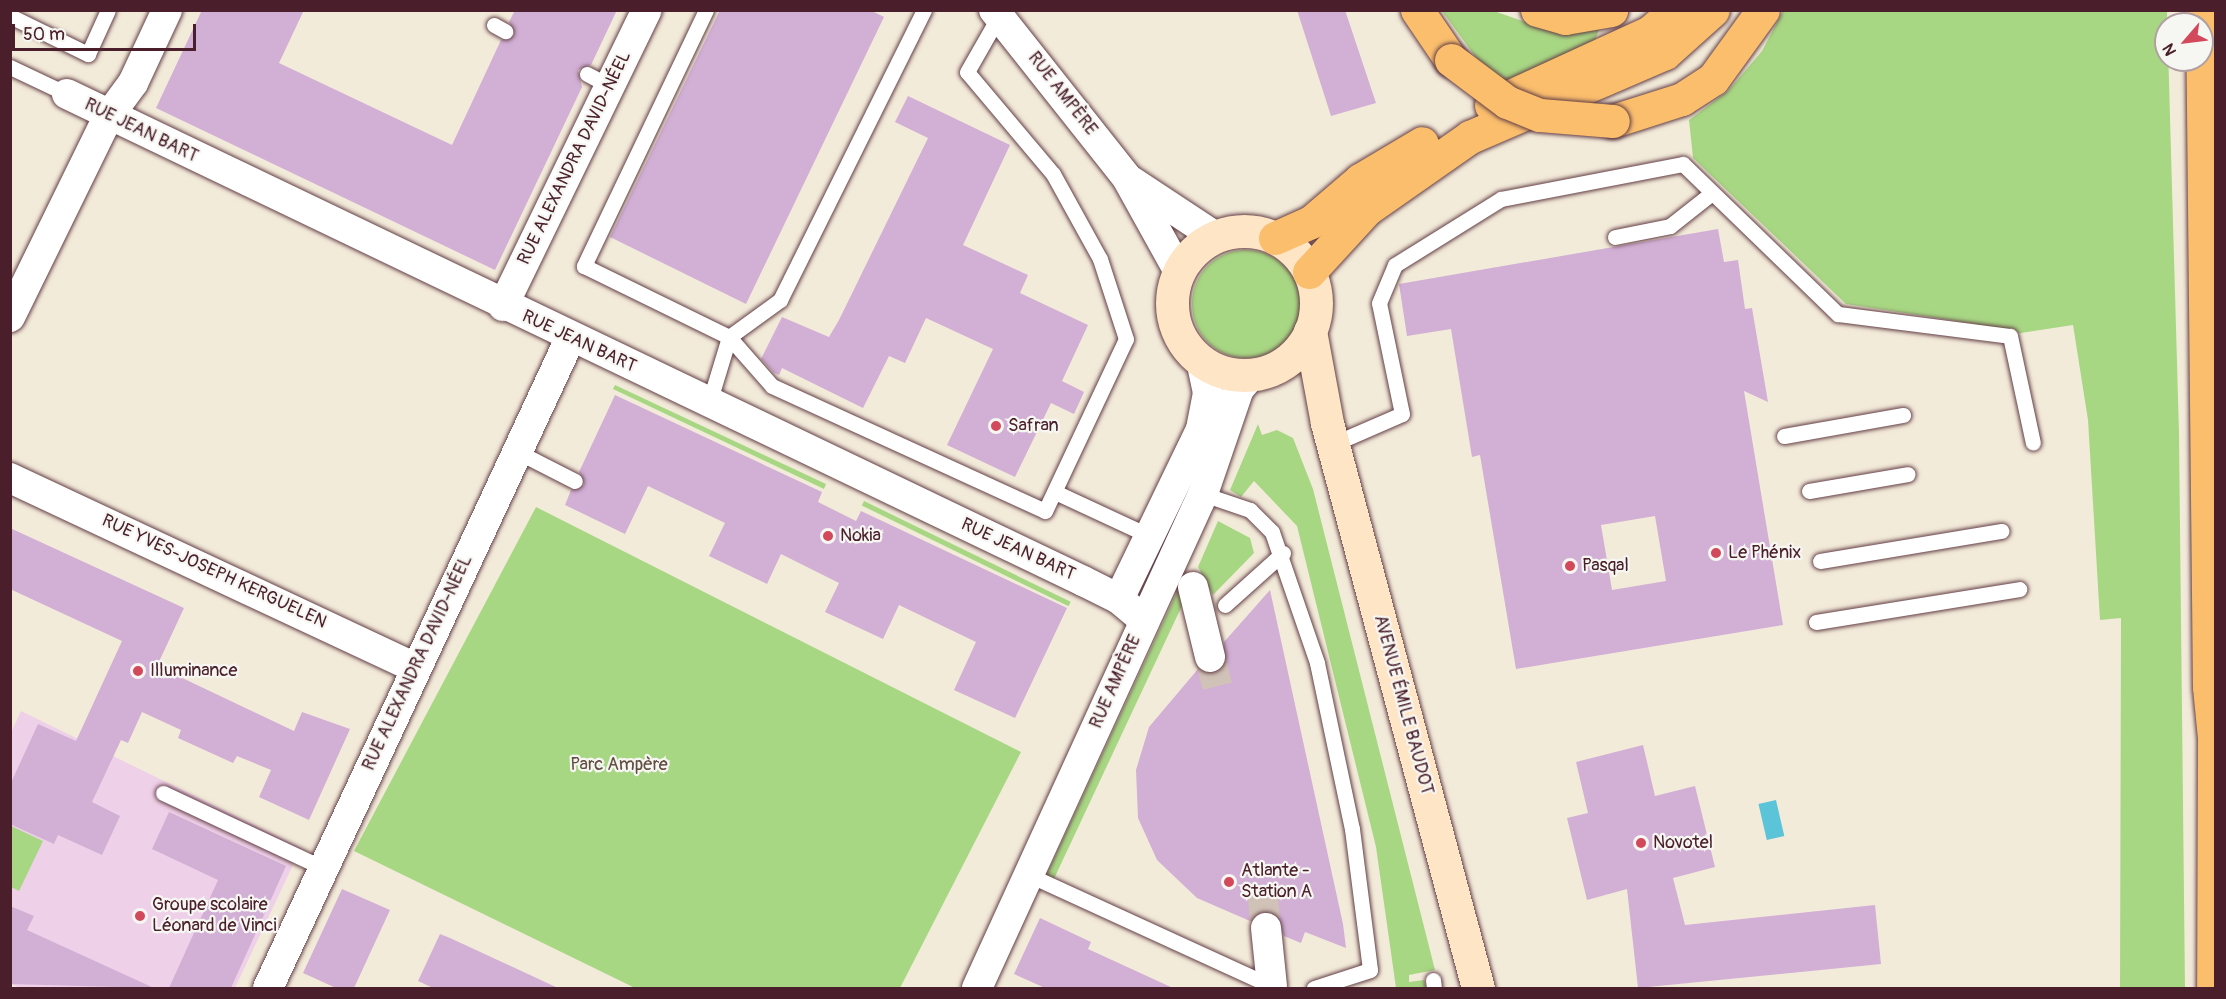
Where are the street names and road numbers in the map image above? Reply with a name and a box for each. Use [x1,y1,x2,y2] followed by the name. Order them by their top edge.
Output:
[514,48,636,268] street label: RUE ALEXANDRA DAVID-NÉEL
[1023,48,1101,140] street label: RUE AMPÈRE
[81,94,201,168] street label: RUE JEAN BART
[518,306,640,378] street label: RUE JEAN BART
[98,510,330,634] street label: RUE YVES-JOSEPH KERGUELEN
[957,514,1079,586] street label: RUE JEAN BART
[358,552,478,774] street label: RUE ALEXANDRA DAVID-NÉEL
[1369,613,1437,797] street label: AVENUE ÉMILE BAUDOT
[1086,632,1146,732] street label: RUE AMPÈRE

